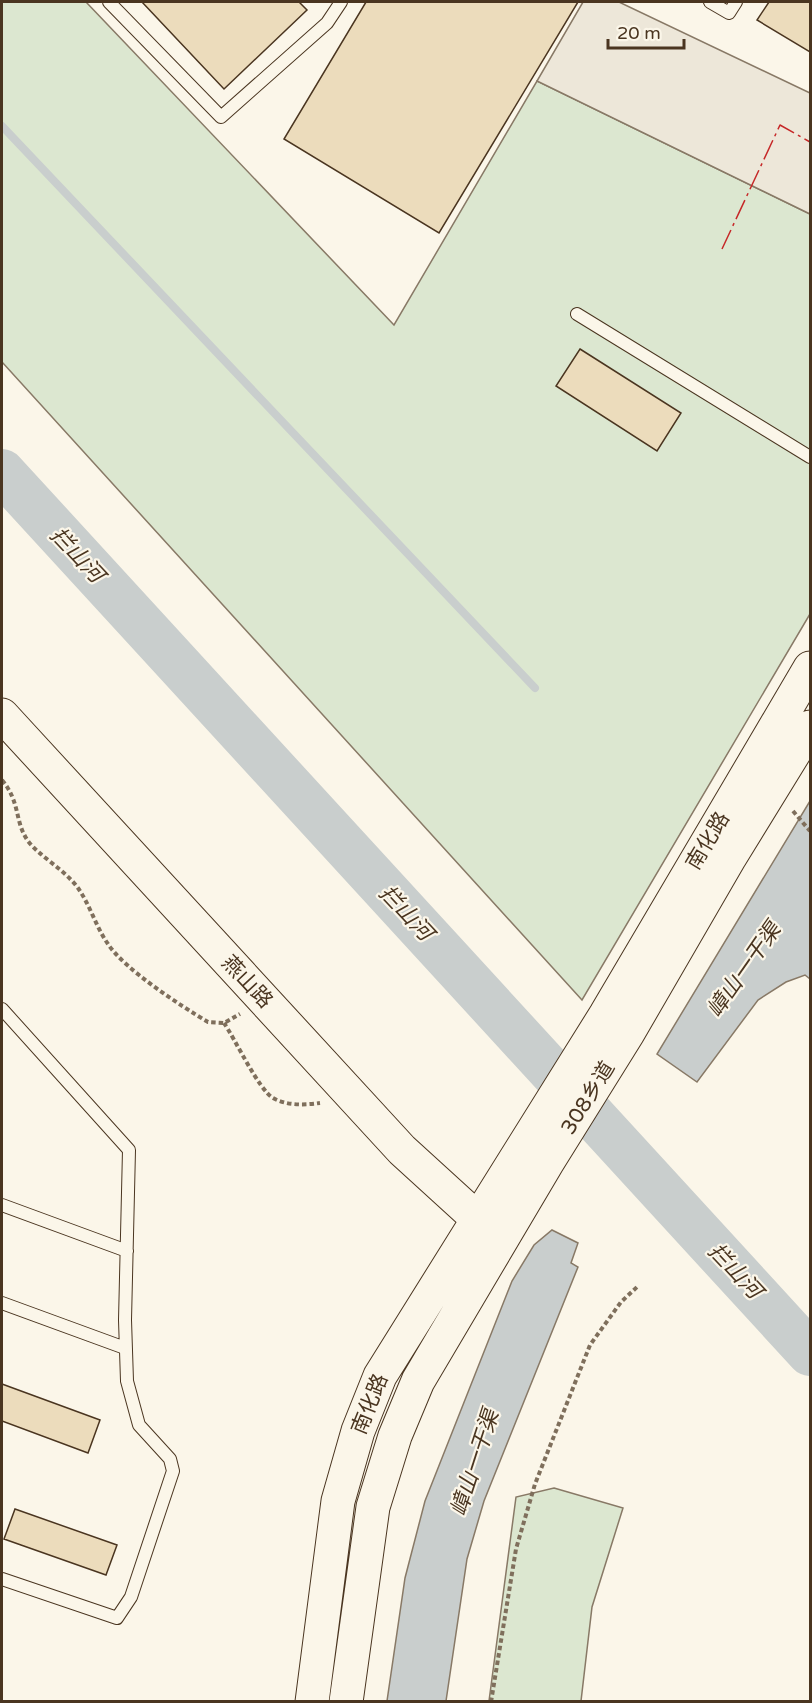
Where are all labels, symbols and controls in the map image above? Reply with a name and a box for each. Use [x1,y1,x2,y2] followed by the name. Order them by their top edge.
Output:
[608,12,684,50] scale bar
[617,22,661,44] text: 20 m
[45,522,112,591] water label: 拦山河
[681,808,735,874] street label: 南化路
[374,880,441,949] water label: 拦山河
[702,915,788,1023] water label: 嶂山一干渠
[216,950,278,1014] street label: 燕山路
[556,1057,620,1139] street label: 308乡道
[703,1238,770,1307] water label: 拦山河
[347,1370,393,1438] street label: 南化路
[446,1404,505,1519] water label: 嶂山一干渠

